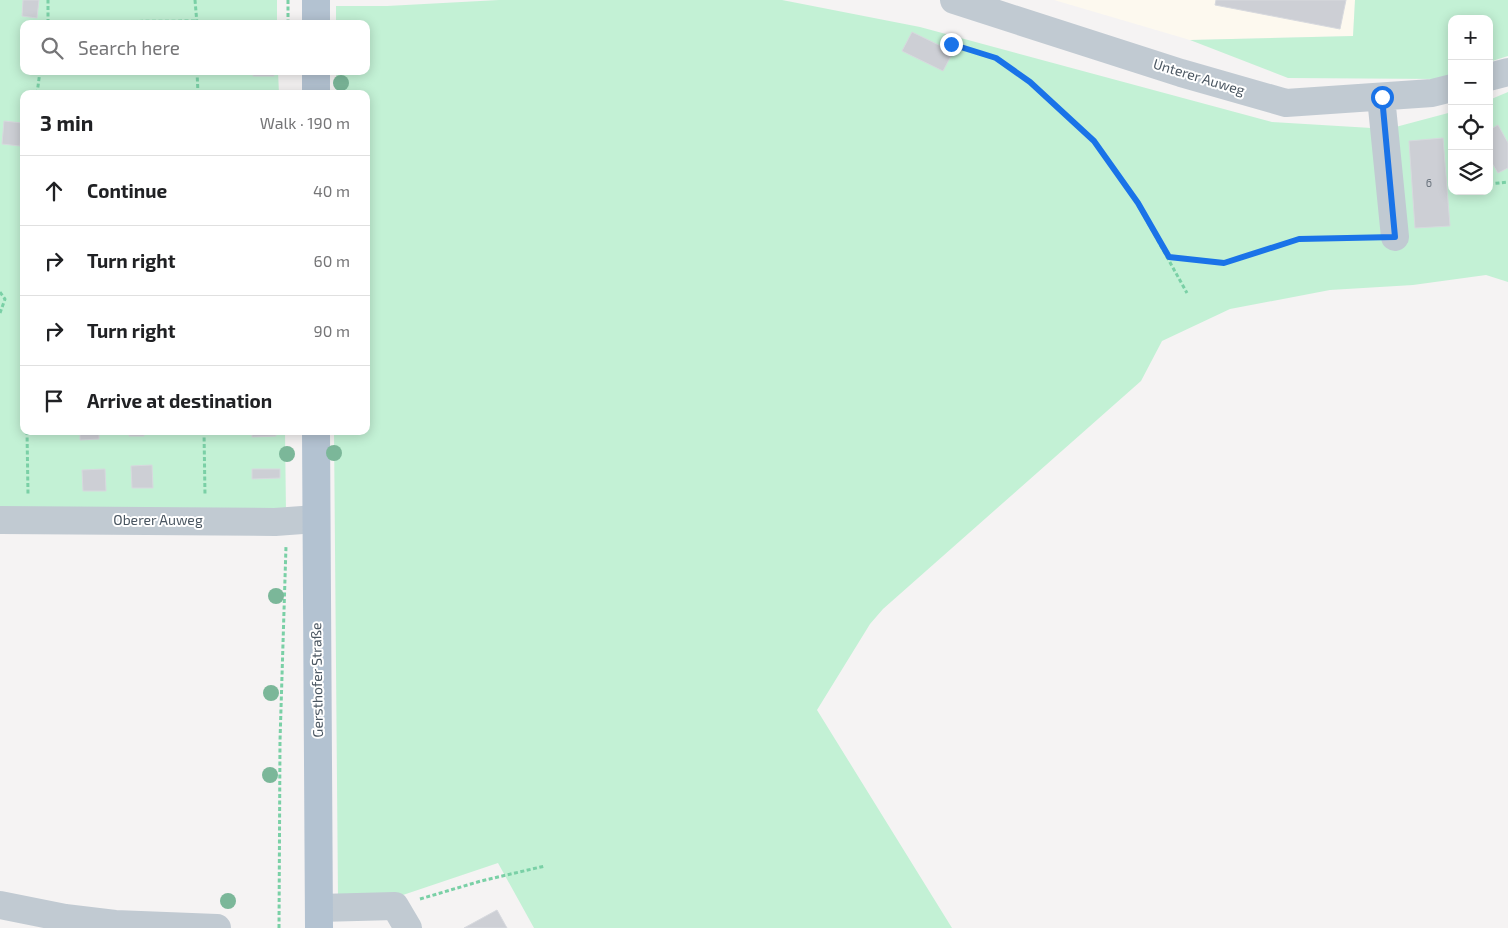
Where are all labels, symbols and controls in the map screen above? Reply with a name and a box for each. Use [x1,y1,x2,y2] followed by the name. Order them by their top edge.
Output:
[1448,15,1493,195] map controls
[1448,15,1493,60] button: +
[20,20,370,75] search box
[940,33,963,56] route end
[38,34,66,62] icon: search
[78,36,180,59] text: Search here
[1151,55,1247,99] street label: Unterer Auweg
[1448,60,1493,105] button: −
[1371,86,1394,109] route start
[1448,105,1493,150] button: locate
[40,110,93,135] text: 3 min
[260,113,350,132] text: Walk · 190 m
[1448,150,1493,195] button: layers
[1426,176,1432,189] house number: 6
[40,177,68,205] icon: ahead
[87,179,167,202] text: Continue
[313,181,350,200] text: 40 m
[40,247,68,275] icon: right
[87,249,175,272] text: Turn right
[314,251,350,270] text: 60 m
[40,317,68,345] icon: right
[87,319,175,342] text: Turn right
[314,321,350,340] text: 90 m
[40,387,68,415] icon: arrive
[87,389,272,412] text: Arrive at destination
[113,511,203,528] street label: Oberer Auweg
[307,622,326,738] street label: Gersthofer Straße

